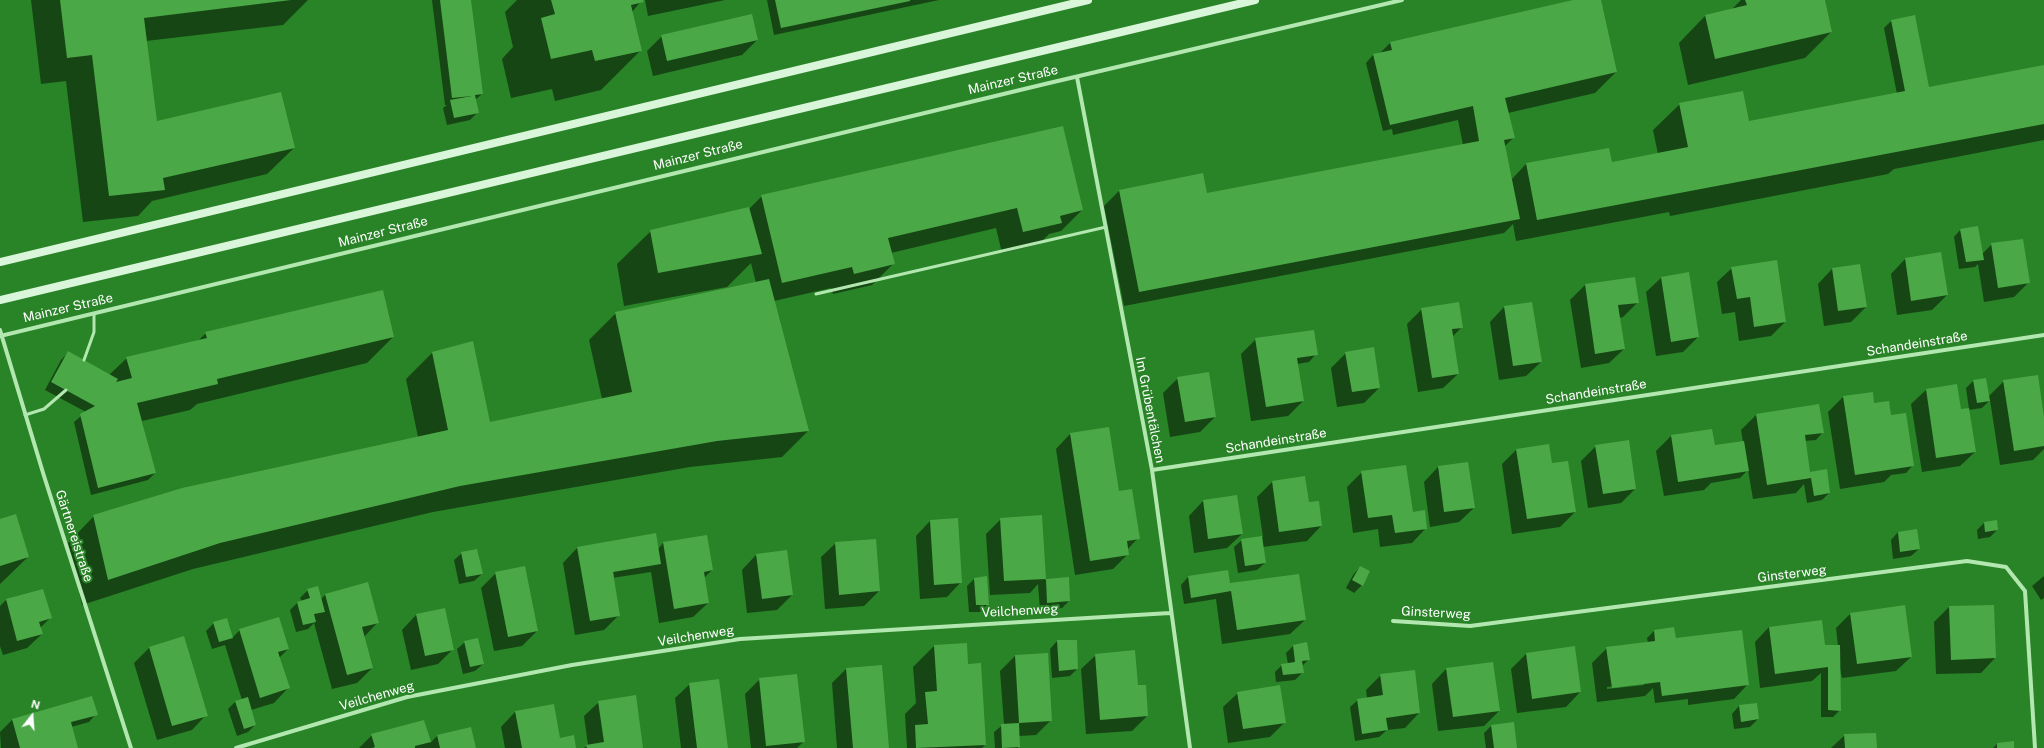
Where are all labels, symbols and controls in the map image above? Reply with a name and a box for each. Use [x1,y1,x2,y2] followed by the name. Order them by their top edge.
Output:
[967,62,1059,98] street label: Mainzer Straße
[652,136,744,174] street label: Mainzer Straße
[337,213,429,251] street label: Mainzer Straße
[22,290,114,326] street label: Mainzer Straße
[1865,328,1969,360] street label: Schandeinstraße
[1132,356,1168,464] street label: Im Grübentälchen
[1544,376,1648,408] street label: Schandeinstraße
[1224,425,1328,457] street label: Schandeinstraße
[52,488,96,584] street label: Gärtnereistraße
[1756,562,1828,586] street label: Ginsterweg
[981,601,1059,621] street label: Veilchenweg
[1401,603,1471,623] street label: Ginsterweg
[657,622,735,650] street label: Veilchenweg
[338,678,416,714] street label: Veilchenweg
[12,696,52,736] north arrow
[30,698,41,712] text: N

